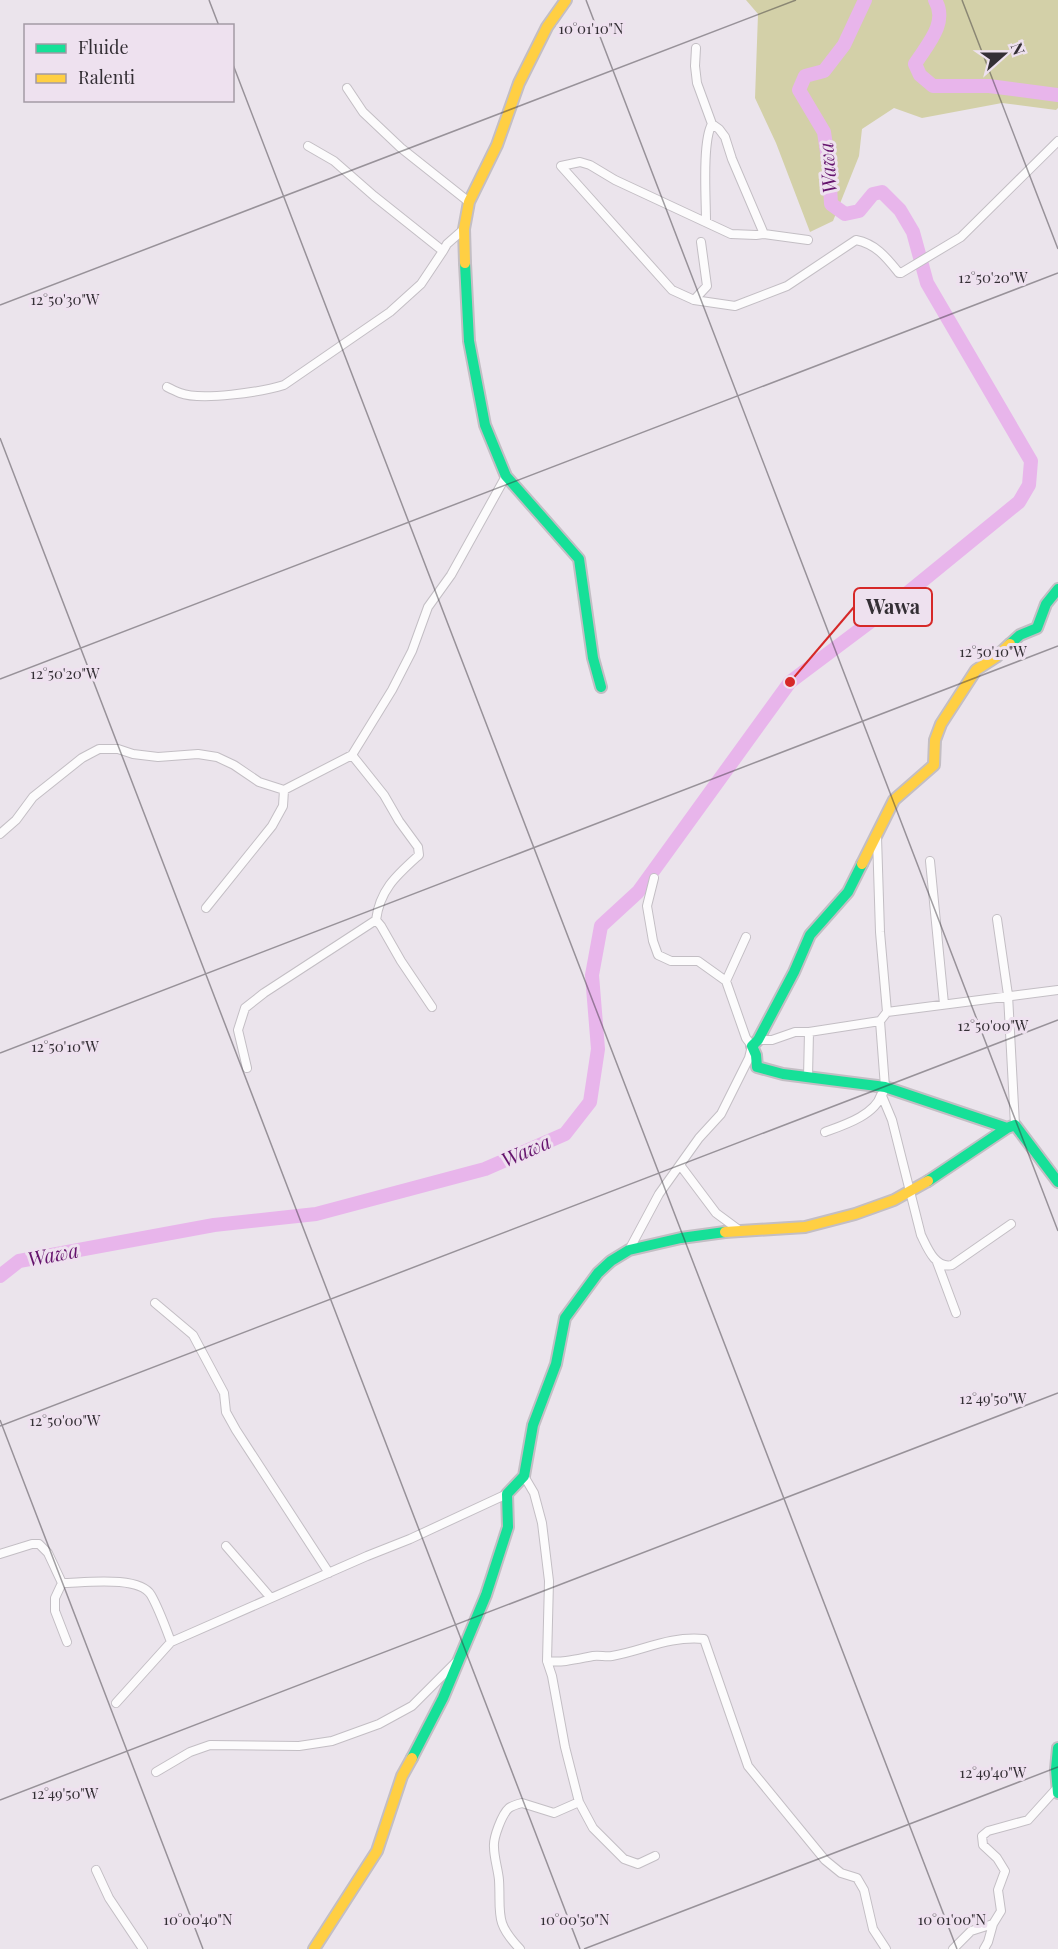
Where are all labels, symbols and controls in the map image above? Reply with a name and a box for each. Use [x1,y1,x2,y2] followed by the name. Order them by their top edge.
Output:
[558,18,624,38] text: 10°01'10"N
[24,24,234,102] legend
[974,24,1034,84] north arrow
[78,35,129,59] text: Fluide
[1007,39,1031,58] text: N
[78,65,135,89] text: Ralenti
[811,141,842,195] water label: Wawa
[958,267,1028,287] text: 12°50'20"W
[31,289,100,309] text: 12°50'30"W
[854,588,932,626] callout: Wawa
[865,592,921,619] text: Wawa
[959,641,1027,661] text: 12°50'10"W
[30,663,100,683] text: 12°50'20"W
[958,1015,1029,1035] text: 12°50'00"W
[31,1036,99,1056] text: 12°50'10"W
[496,1127,554,1172] water label: Wawa
[25,1235,81,1272] water label: Wawa
[960,1388,1027,1408] text: 12°49'50"W
[30,1410,101,1430] text: 12°50'00"W
[960,1762,1027,1782] text: 12°49'40"W
[32,1783,99,1803] text: 12°49'50"W
[163,1909,233,1929] text: 10°00'40"N
[540,1909,610,1929] text: 10°00'50"N
[918,1909,987,1929] text: 10°01'00"N

